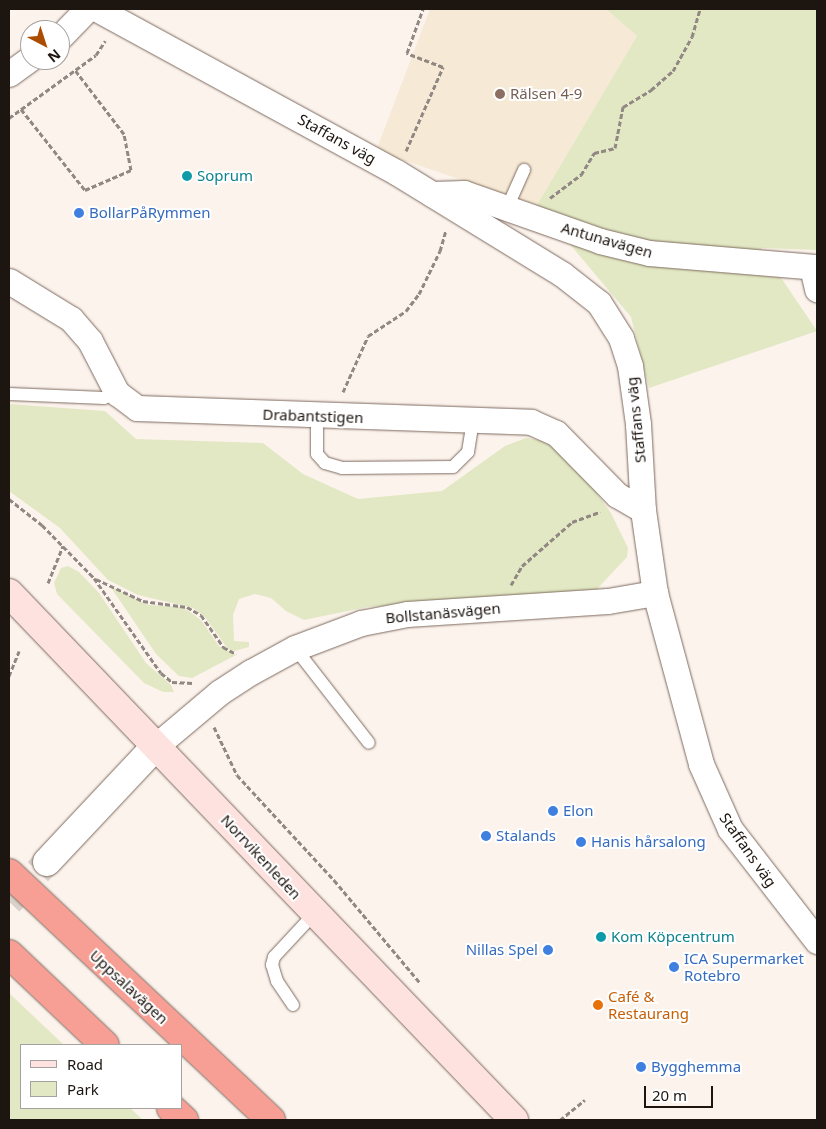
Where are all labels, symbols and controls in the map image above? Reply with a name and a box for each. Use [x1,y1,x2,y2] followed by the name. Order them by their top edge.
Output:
[20,20,70,70] north arrow
[44,45,65,67] text: N
[510,85,582,103] place label: Rälsen 4-9
[494,88,506,100] marker: Rälsen 4-9
[295,110,379,168] street label: Staffans väg
[197,167,253,185] place label: Soprum
[181,170,193,182] marker: Soprum
[89,204,210,222] place label: BollarPåRymmen
[73,207,85,219] marker: BollarPåRymmen
[559,218,655,262] street label: Antunavägen
[623,376,649,464] street label: Staffans väg
[262,405,364,427] street label: Drabantstigen
[385,599,501,627] street label: Bollstanäsvägen
[563,802,594,820] place label: Elon
[547,805,559,817] marker: Elon
[716,809,780,891] street label: Staffans väg
[217,811,305,903] street label: Norrvikenleden
[496,827,556,845] place label: Stalands
[480,830,492,842] marker: Stalands
[591,833,706,851] place label: Hanis hårsalong
[575,836,587,848] marker: Hanis hårsalong
[611,928,735,946] place label: Kom Köpcentrum
[595,931,607,943] marker: Kom Köpcentrum
[466,941,538,959] place label: Nillas Spel
[542,944,554,956] marker: Nillas Spel
[86,946,172,1028] street label: Uppsalavägen
[684,949,804,984] place label: ICA Supermarket Rotebro
[668,961,680,973] marker: ICA Supermarket Rotebro
[608,987,689,1022] place label: Café & Restaurang
[592,999,604,1011] marker: Café & Restaurang
[20,1044,182,1109] legend
[67,1054,103,1074] text: Road
[651,1058,741,1076] place label: Bygghemma
[635,1061,647,1073] marker: Bygghemma
[646,1076,715,1108] scale bar
[67,1079,99,1099] text: Park
[652,1085,687,1105] text: 20 m

